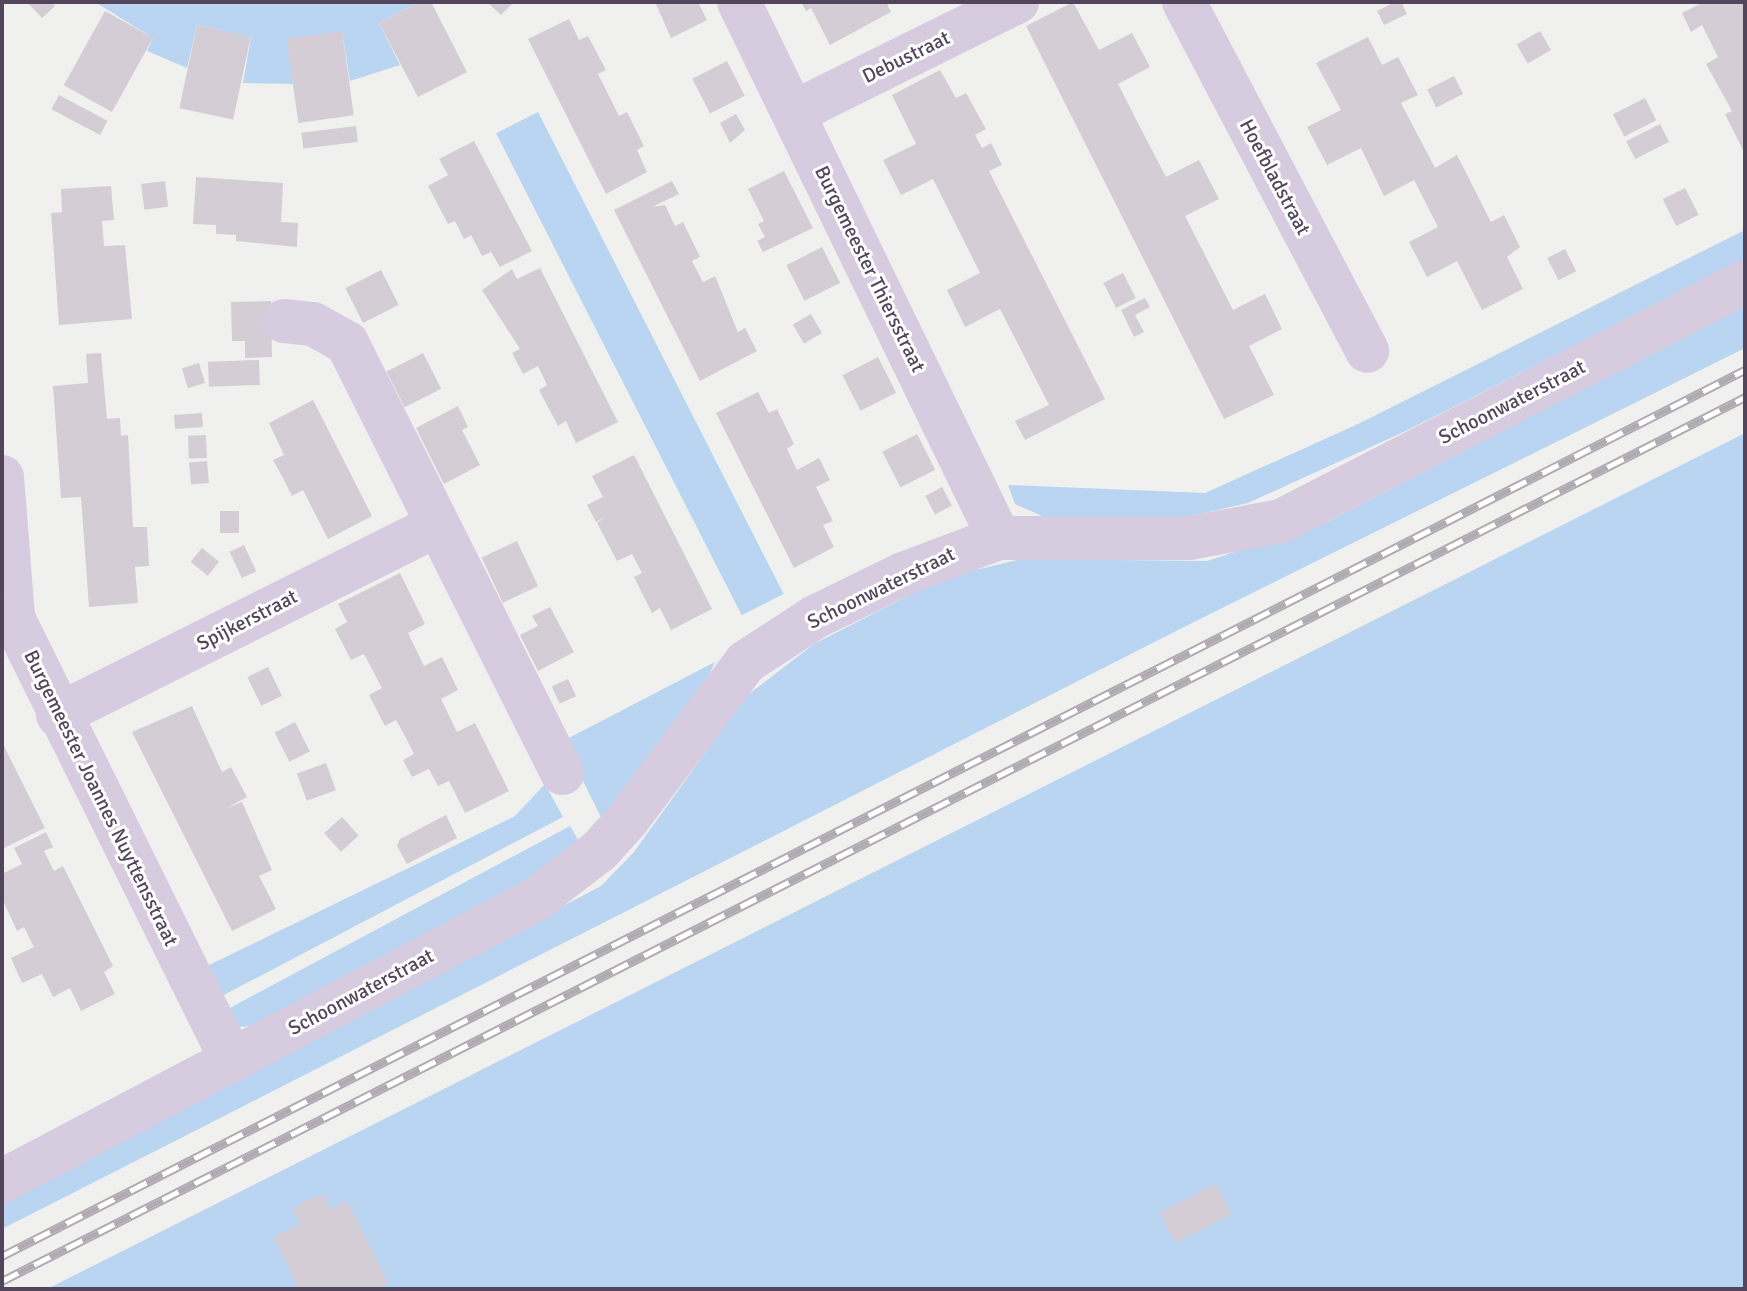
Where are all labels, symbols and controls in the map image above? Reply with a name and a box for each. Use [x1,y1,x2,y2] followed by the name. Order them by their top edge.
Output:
[858,26,954,88] street label: Debustraat
[1234,115,1316,239] street label: Hoefbladstraat
[810,162,930,376] street label: Burgemeester Thiersstraat
[1435,355,1589,449] street label: Schoonwaterstraat
[803,542,959,634] street label: Schoonwaterstraat
[193,584,301,656] street label: Spijkerstraat
[19,646,183,950] street label: Burgemeester Joannes Nuyttensstraat
[284,944,438,1040] street label: Schoonwaterstraat

